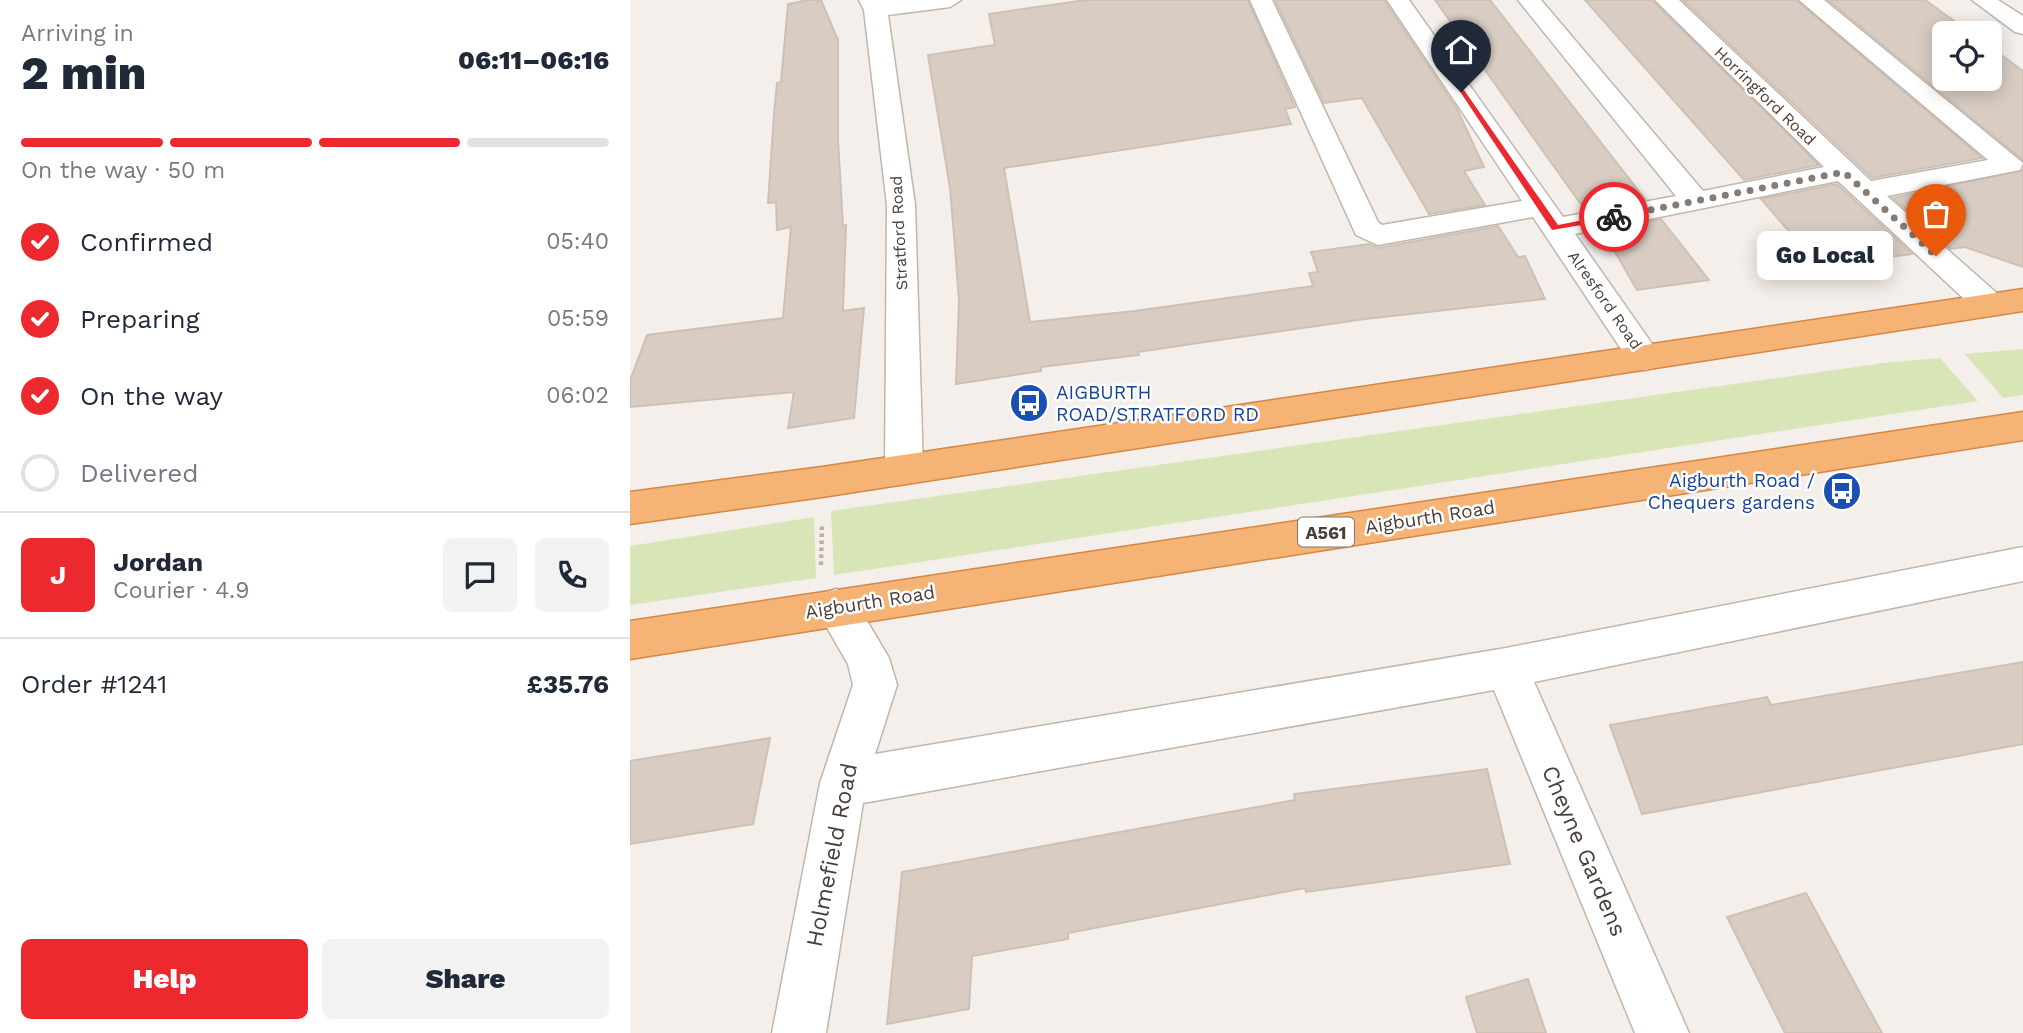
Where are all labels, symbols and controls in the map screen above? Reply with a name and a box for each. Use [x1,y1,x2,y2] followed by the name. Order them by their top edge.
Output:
[21,20,134,47] text: Arriving in
[1431,20,1491,92] pin
[1932,21,2002,91] map controls
[1932,21,2002,91] button: locate
[1442,31,1480,69] icon: home
[1710,43,1820,149] street label: Horringford Road
[458,45,609,75] text: 06:11–06:16
[21,46,146,100] text: 2 min
[21,157,225,184] text: On the way · 50 m
[887,175,911,291] street label: Stratford Road
[1579,182,1649,252] courier
[1906,184,1966,256] pin
[1917,195,1955,233] icon: bag
[1595,198,1633,236] icon: bike
[21,223,59,261] icon: check
[80,227,213,257] text: Confirmed
[546,228,609,255] text: 05:40
[1758,232,1894,280] callout: Go Local
[1776,242,1874,269] text: Go Local
[1564,247,1646,353] street label: Alresford Road
[21,300,59,338] icon: check
[80,304,200,334] text: Preparing
[547,305,609,332] text: 05:59
[21,377,59,415] icon: check
[80,381,223,411] text: On the way
[1056,381,1259,426] place label: AIGBURTH ROAD/STRATFORD RD
[546,382,609,409] text: 06:02
[1008,382,1050,424] bus stop icon: AIGBURTH ROAD/STRATFORD RD
[80,458,199,488] text: Delivered
[1648,469,1815,514] place label: Aigburth Road / Chequers gardens
[1821,470,1863,512] bus stop icon: Aigburth Road / Chequers gardens
[1363,495,1497,539] street label: Aigburth Road
[1298,518,1354,546] road number: A561
[443,538,517,612] button: chat
[535,538,609,612] button: phone
[113,547,203,577] text: Jordan
[50,560,66,590] text: J
[113,577,249,604] text: Courier · 4.9
[803,580,937,624] street label: Aigburth Road
[21,669,167,699] text: Order #1241
[527,669,609,699] text: £35.76
[801,761,863,949] street label: Holmefield Road
[1536,762,1632,940] street label: Cheyne Gardens
[21,939,308,1019] button: Help
[322,939,609,1019] button: Share

